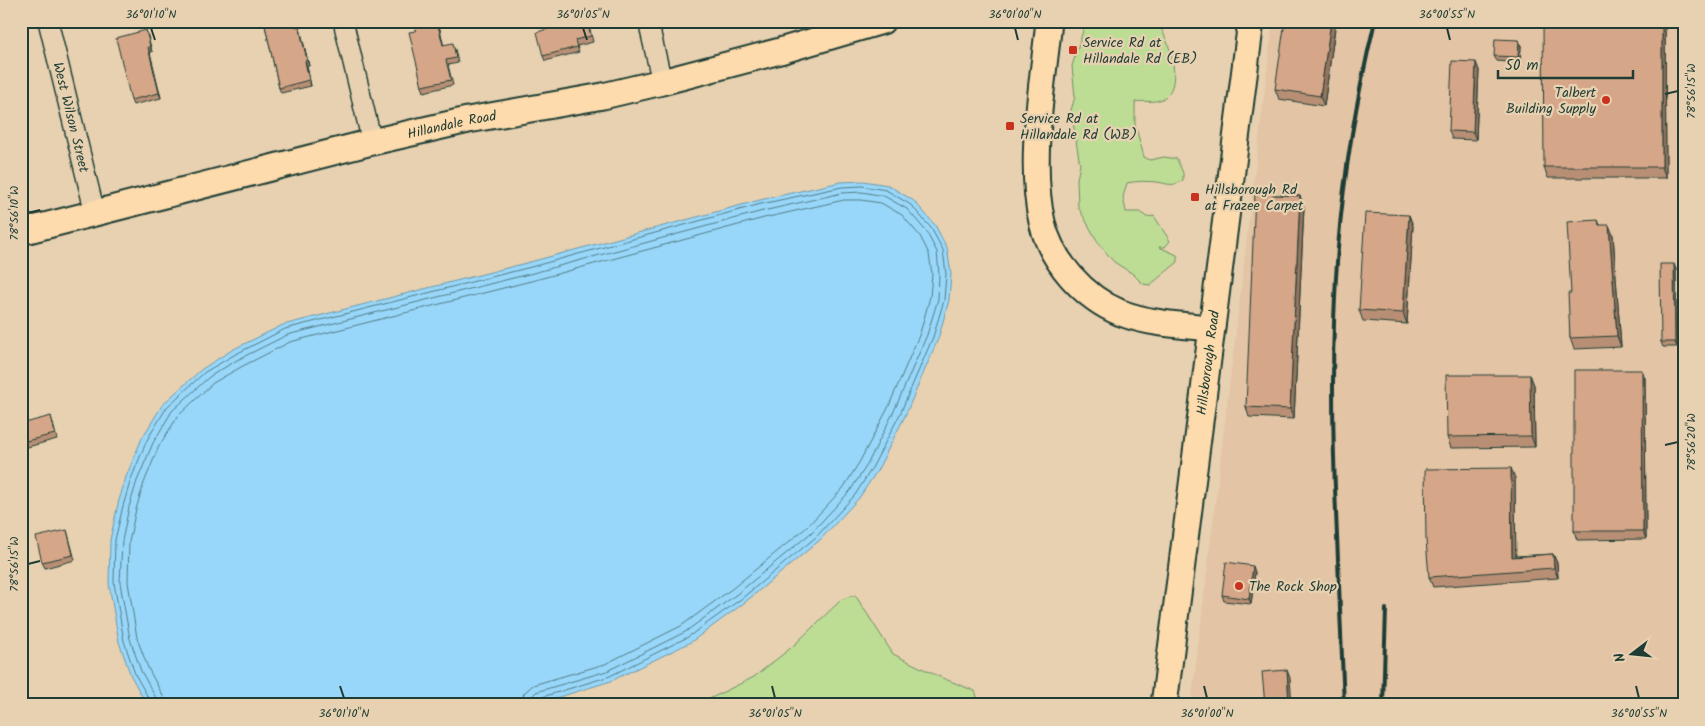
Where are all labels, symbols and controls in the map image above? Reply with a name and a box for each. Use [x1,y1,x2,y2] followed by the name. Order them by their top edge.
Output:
[126,5,176,24] text: 36°01'10"N
[556,5,610,24] text: 36°01'05"N
[988,5,1042,24] text: 36°01'00"N
[1419,5,1475,24] text: 36°00'55"N
[1083,32,1197,70] place label: Service Rd at Hillandale Rd (EB)
[1067,44,1079,56] marker: Service Rd at Hillandale Rd (EB)
[1498,48,1632,80] scale bar
[1505,54,1539,78] text: 50 m
[46,60,95,175] street label: West Wilson Street
[1682,63,1701,119] text: 78°56'15"W
[1506,82,1597,120] place label: Talbert Building Supply
[1600,94,1612,106] marker: Talbert Building Supply
[405,105,499,146] street label: Hillandale Road
[1020,108,1137,146] place label: Service Rd at Hillandale Rd (WB)
[1004,120,1016,132] marker: Service Rd at Hillandale Rd (WB)
[1205,179,1304,217] place label: Hillsborough Rd at Frazee Carpet
[5,186,24,240] text: 78°56'10"W
[1189,191,1201,203] marker: Hillsborough Rd at Frazee Carpet
[1191,308,1226,416] street label: Hillsborough Road
[1682,413,1701,471] text: 78°56'20"W
[5,536,24,592] text: 78°56'15"W
[1249,576,1337,598] place label: The Rock Shop
[1233,580,1245,592] marker: The Rock Shop
[1608,628,1658,678] north arrow
[1609,650,1632,665] text: N
[319,704,369,723] text: 36°01'10"N
[748,704,802,723] text: 36°01'05"N
[1180,704,1234,723] text: 36°01'00"N
[1611,704,1667,723] text: 36°00'55"N

